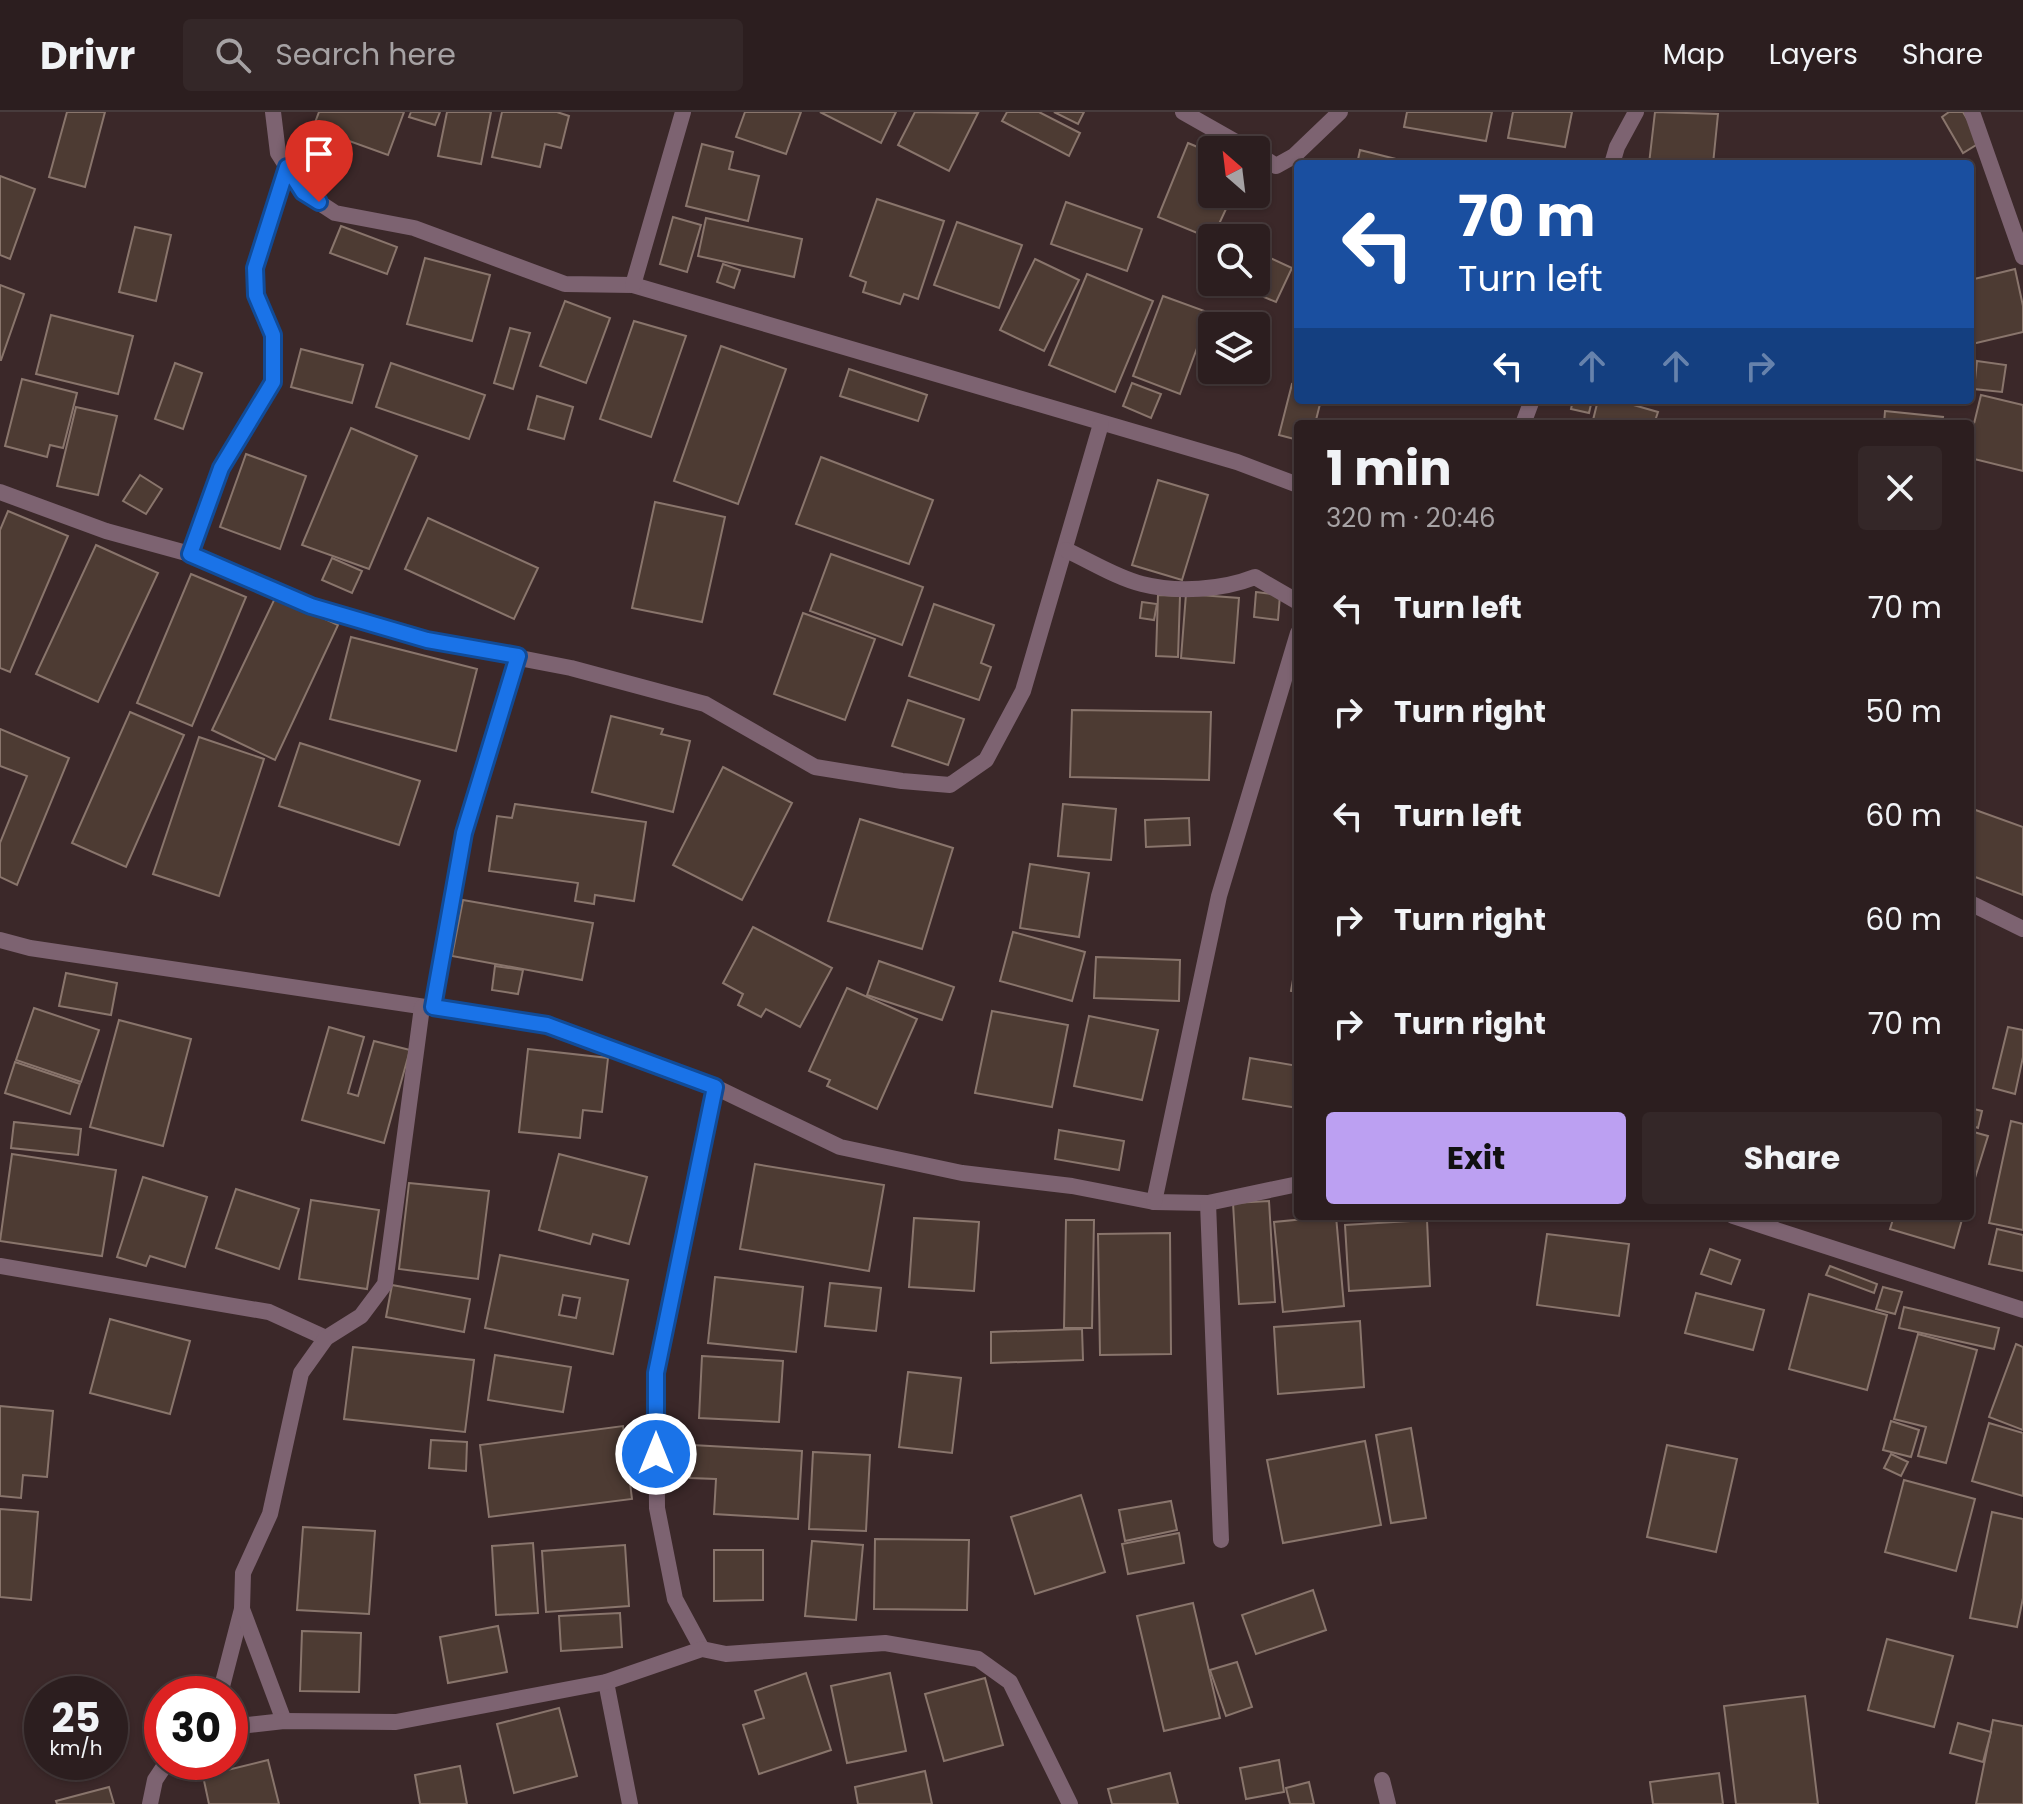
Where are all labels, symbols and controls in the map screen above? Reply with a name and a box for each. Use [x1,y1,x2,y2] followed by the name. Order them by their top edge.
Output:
[183,19,743,91] search box
[40,29,135,82] text: Drivr
[211,33,255,77] icon: search
[275,33,456,76] text: Search here
[1663,35,1725,74] text: Map
[1769,35,1858,74] text: Layers
[1902,35,1983,74] text: Share
[285,120,353,202] pin
[297,132,341,176] icon: arrive
[1198,136,1270,208] north arrow
[1198,136,1270,384] map controls
[1458,177,1596,256] text: 70 m
[1326,192,1430,296] icon: left
[1198,224,1270,296] button: search
[1458,253,1603,304] text: Turn left
[1198,312,1270,384] button: layers
[1486,344,1530,388] icon: left
[1570,344,1614,388] icon: ahead
[1654,344,1698,388] icon: ahead
[1738,344,1782,388] icon: right
[1326,435,1452,502] text: 1 min
[1858,446,1942,530] button: close
[1326,500,1495,536] text: 320 m · 20:46
[1326,586,1370,630] icon: left
[1394,586,1522,629] text: Turn left
[1868,586,1942,629] text: 70 m
[1326,690,1370,734] icon: right
[1394,690,1546,733] text: Turn right
[1865,690,1942,733] text: 50 m
[1326,794,1370,838] icon: left
[1394,794,1522,837] text: Turn left
[1865,794,1942,837] text: 60 m
[1326,898,1370,942] icon: right
[1394,898,1546,941] text: Turn right
[1865,898,1942,941] text: 60 m
[1326,1002,1370,1046] icon: right
[1394,1002,1546,1045] text: Turn right
[1868,1002,1942,1045] text: 70 m
[1326,1112,1626,1204] button: Exit
[1642,1112,1942,1204] button: Share
[614,1412,698,1496] position arrow
[144,1676,248,1780] speed limit sign: 30
[52,1690,100,1746] text: 25
[49,1734,103,1762] text: km/h

